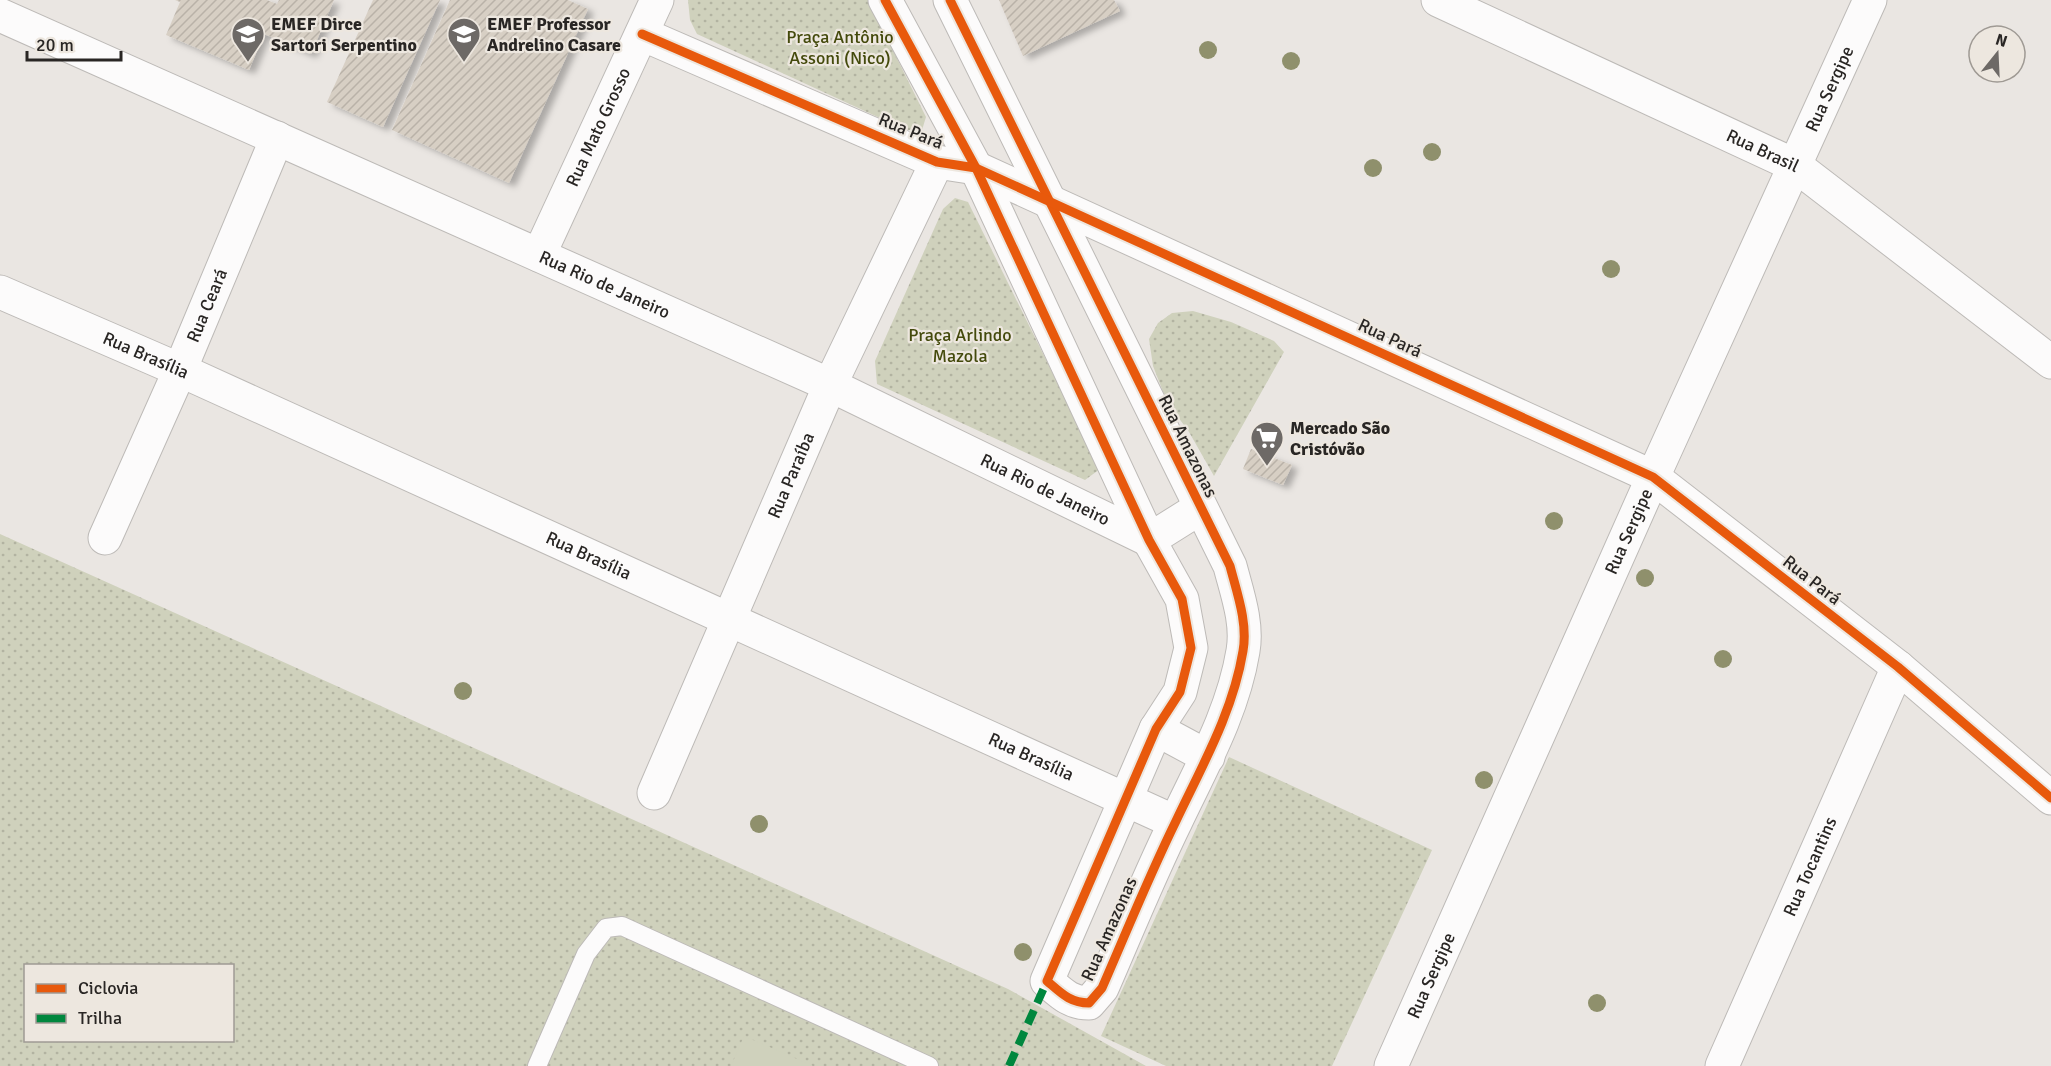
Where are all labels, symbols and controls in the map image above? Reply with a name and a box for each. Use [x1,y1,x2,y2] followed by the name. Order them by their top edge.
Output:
[271,13,417,56] place label: EMEF Dirce Sartori Serpentino
[487,13,621,56] place label: EMEF Professor Andrelino Casare
[230,16,266,63] school or university icon: EMEF Dirce Sartori Serpentino
[446,16,482,63] school or university icon: EMEF Professor Andrelino Casare
[27,24,122,62] scale bar
[1967,24,2027,84] north arrow
[786,26,894,69] park label: Praça Antônio Assoni (Nico)
[1993,29,2010,52] text: N
[36,34,74,56] text: 20 m
[1801,43,1859,135] street label: Rua Sergipe
[561,64,635,190] street label: Rua Mato Grosso
[875,108,947,154] street label: Rua Pará
[1723,124,1803,177] street label: Rua Brasil
[536,246,674,323] street label: Rua Rio de Janeiro
[182,265,232,346] street label: Rua Ceará
[1355,314,1425,362] street label: Rua Pará
[908,324,1012,367] park label: Praça Arlindo Mazola
[99,327,192,384] street label: Rua Brasília
[1154,391,1222,501] street label: Rua Amazonas
[1290,417,1390,460] place label: Mercado São Cristóvão
[1249,420,1285,467] supermarket icon: Mercado São Cristóvão
[763,429,819,522] street label: Rua Paraíba
[977,449,1113,530] street label: Rua Rio de Janeiro
[1600,485,1657,578] street label: Rua Sergipe
[542,527,635,585] street label: Rua Brasília
[1778,550,1846,610] street label: Rua Pará
[985,728,1077,786] street label: Rua Brasília
[1778,813,1842,920] street label: Rua Tocantins
[1076,873,1142,985] street label: Rua Amazonas
[1403,929,1460,1022] street label: Rua Sergipe
[24,964,234,1042] legend
[78,977,138,999] text: Ciclovia
[78,1007,122,1029] text: Trilha

